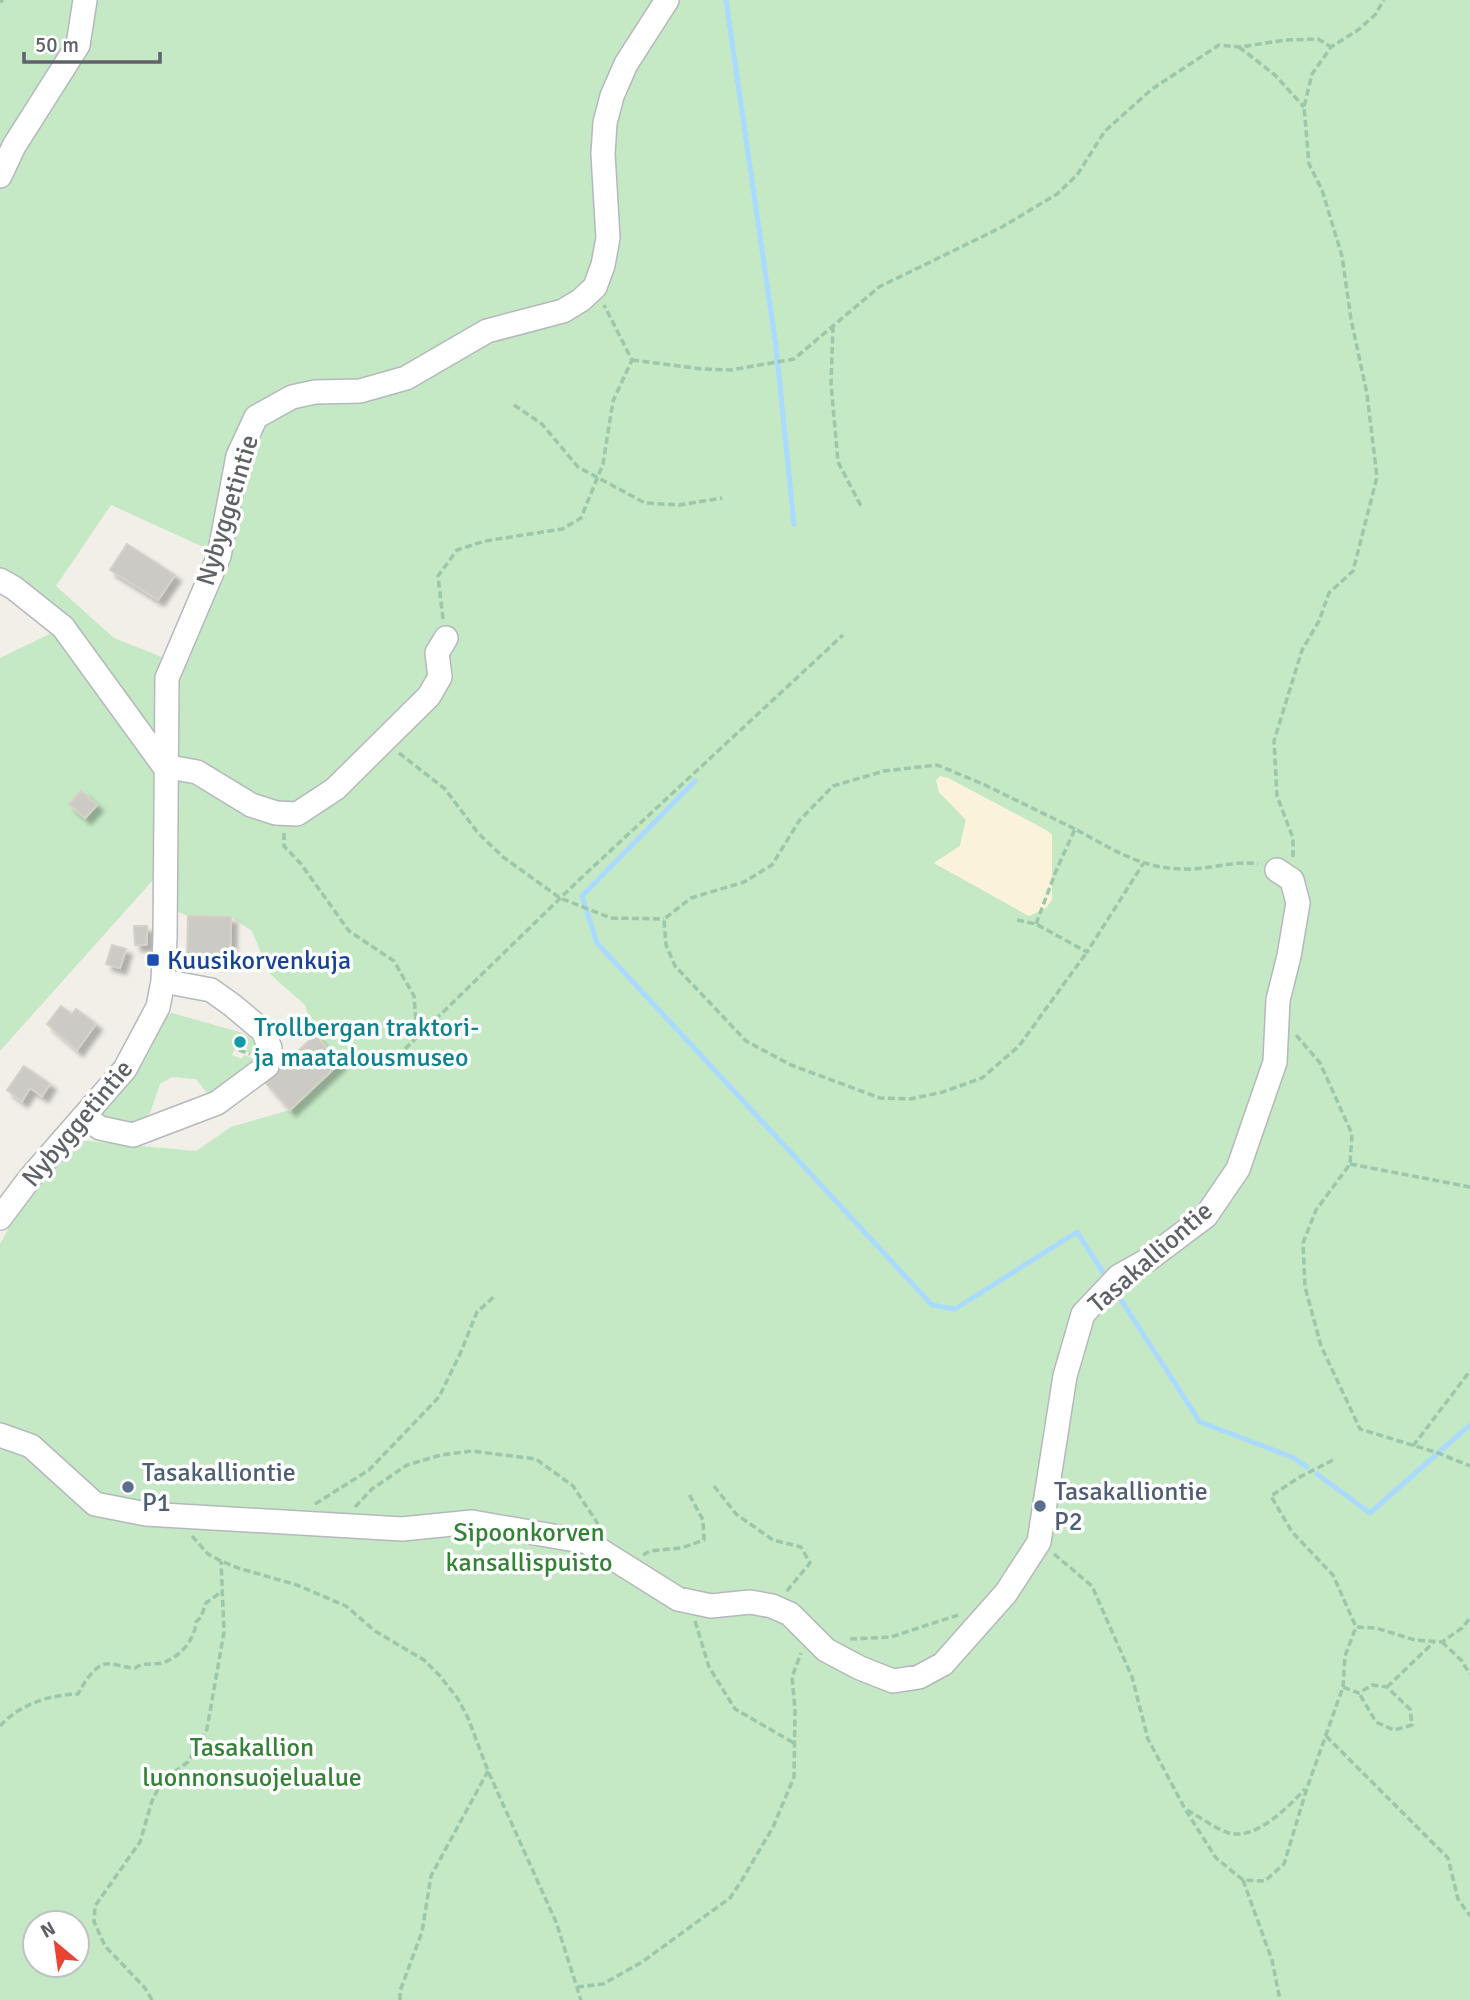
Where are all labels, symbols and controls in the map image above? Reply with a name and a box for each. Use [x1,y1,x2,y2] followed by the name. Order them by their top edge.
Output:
[24,21,161,65] scale bar
[35,32,79,58] text: 50 m
[190,431,266,589] street label: Nybyggetintie
[167,945,351,977] place label: Kuusikorvenkuja
[145,952,161,968] marker: Kuusikorvenkuja
[254,1012,479,1074] place label: Trollbergan traktori- ja maatalousmuseo
[232,1034,248,1050] marker: Trollbergan traktori- ja maatalousmuseo
[15,1054,140,1194] street label: Nybyggetintie
[1082,1195,1219,1320] street label: Tasakalliontie
[142,1457,296,1519] place label: Tasakalliontie P1
[1054,1476,1208,1538] place label: Tasakalliontie P2
[120,1479,136,1495] marker: Tasakalliontie P1
[1032,1498,1048,1514] marker: Tasakalliontie P2
[446,1517,612,1579] park label: Sipoonkorven kansallispuisto
[142,1732,362,1794] park label: Tasakallion luonnonsuojelualue
[21,1909,91,1979] north arrow
[37,1916,60,1944] text: N

